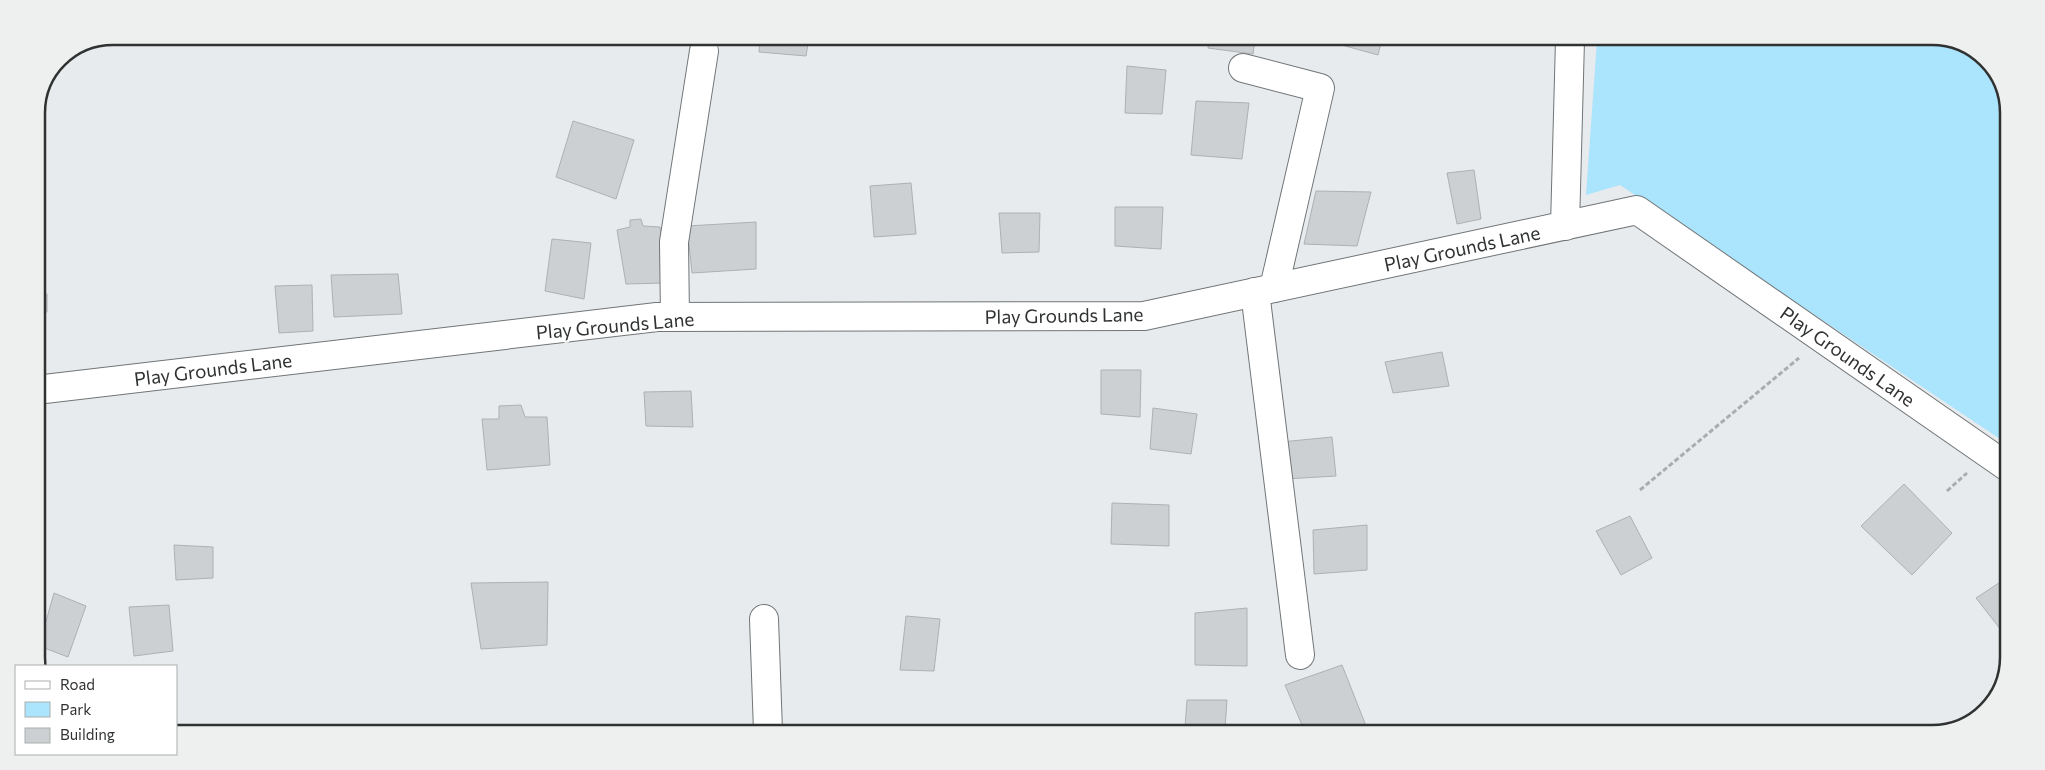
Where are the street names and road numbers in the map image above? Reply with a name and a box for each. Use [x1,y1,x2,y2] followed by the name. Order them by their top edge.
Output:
[1382,220,1542,276] street label: Play Grounds Lane
[1776,301,1920,411] street label: Play Grounds Lane
[984,302,1144,328] street label: Play Grounds Lane
[535,307,695,343] street label: Play Grounds Lane
[133,348,293,390] street label: Play Grounds Lane

